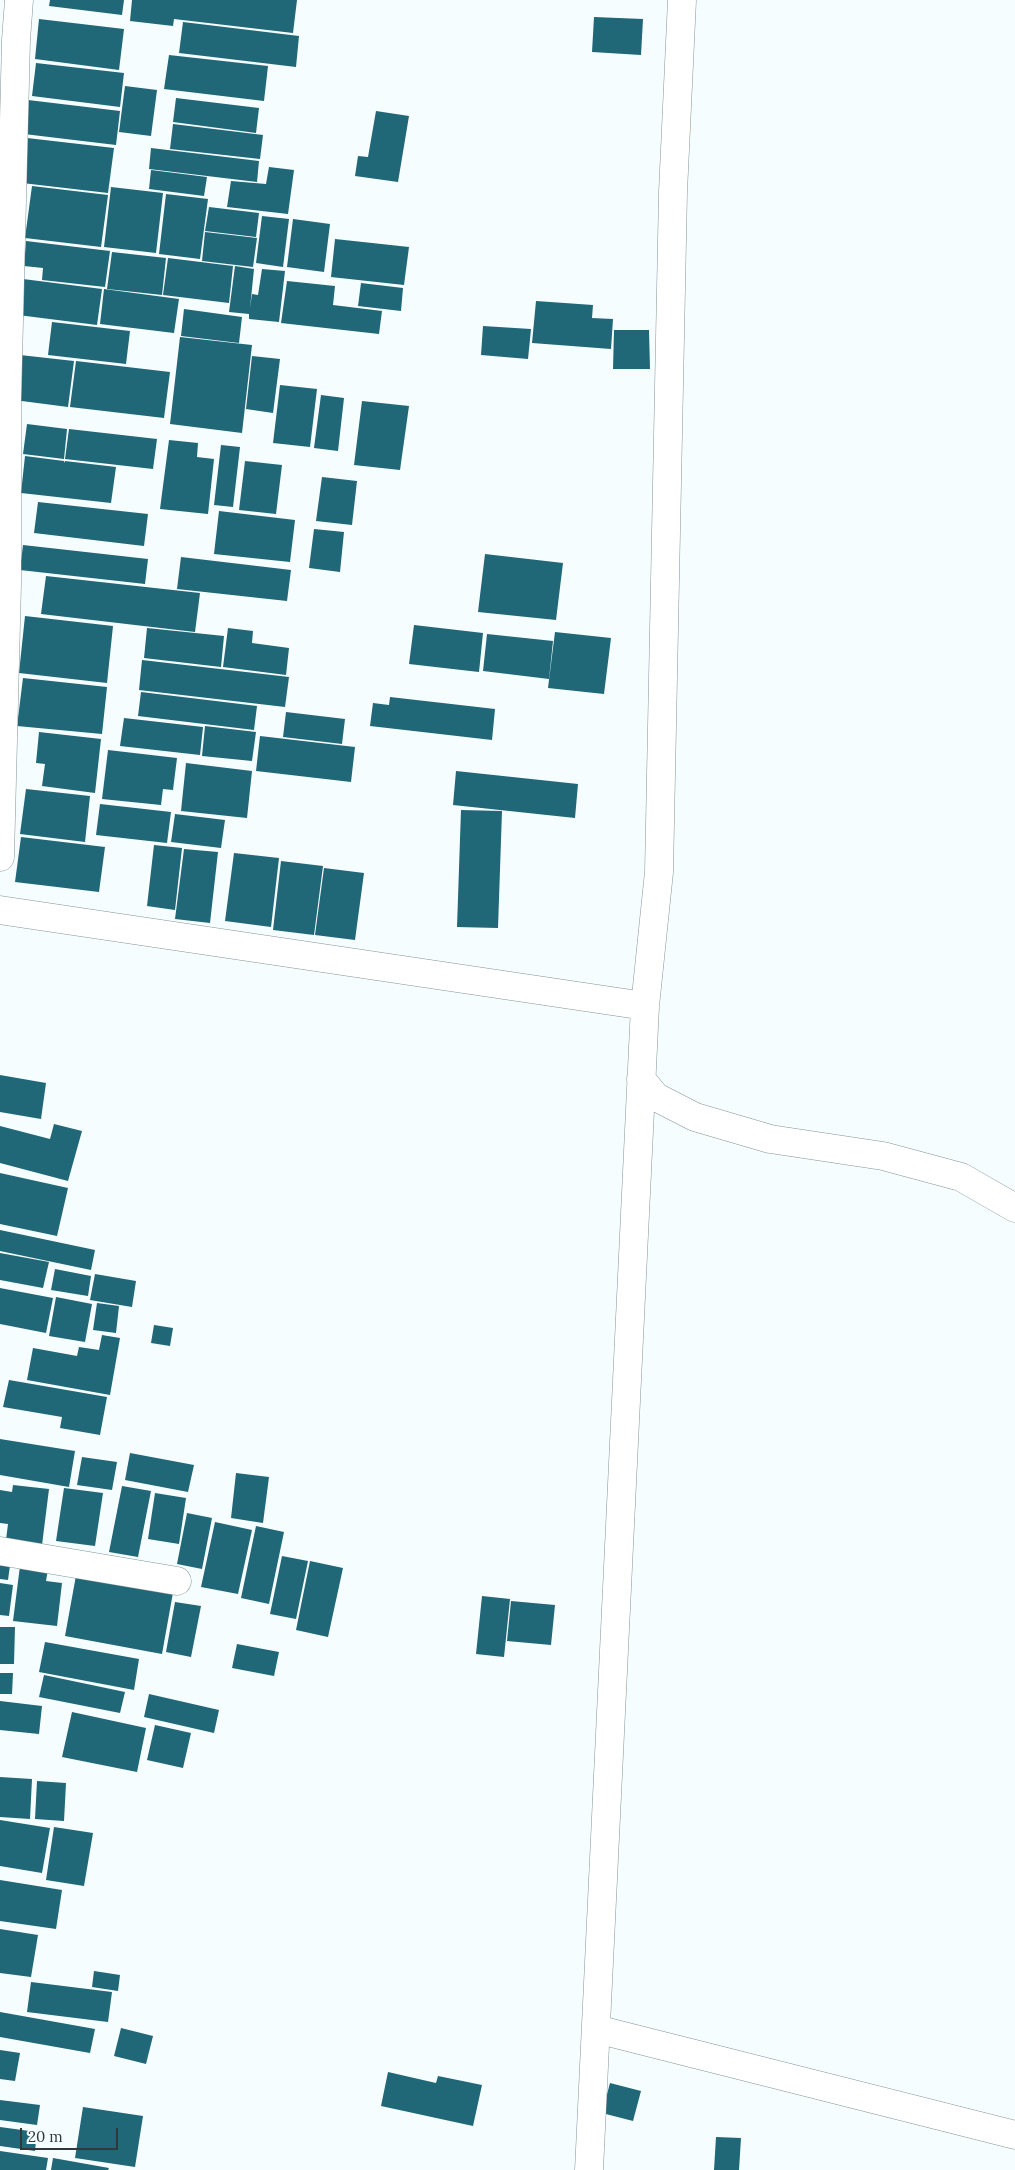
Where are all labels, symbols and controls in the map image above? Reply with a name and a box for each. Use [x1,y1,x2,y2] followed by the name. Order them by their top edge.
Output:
[22,2118,120,2150] scale bar
[28,2127,63,2146] text: 20 m

